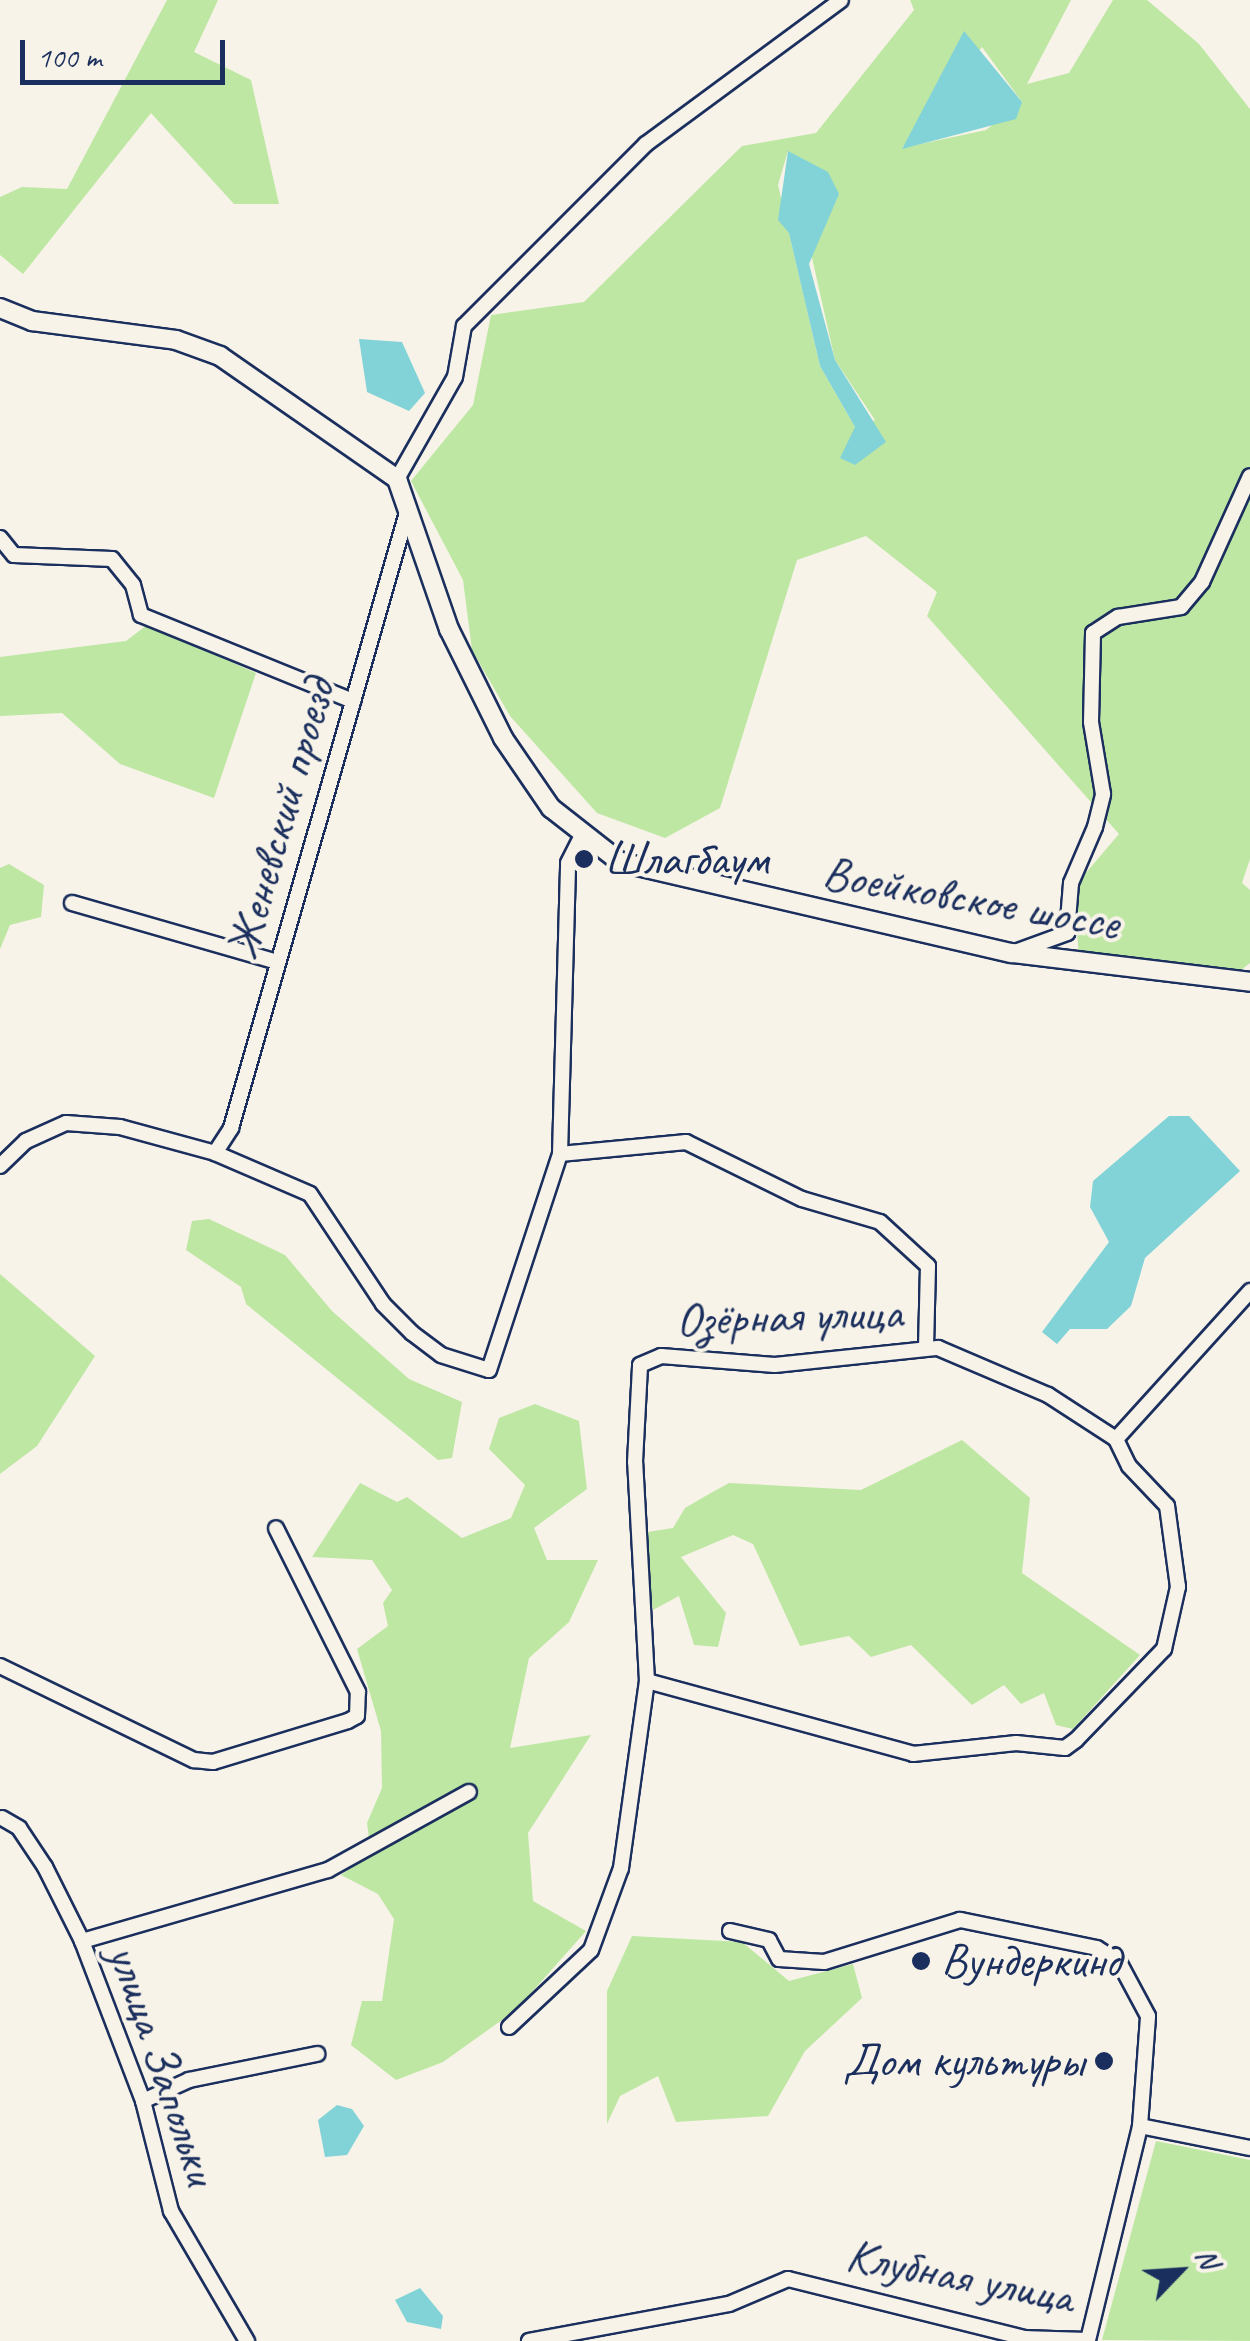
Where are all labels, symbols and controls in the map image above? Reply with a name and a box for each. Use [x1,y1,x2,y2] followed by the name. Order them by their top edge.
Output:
[25,20,230,82] scale bar
[37,38,102,76] text: 100 m
[213,672,347,966] street label: Женевский проезд
[604,830,769,888] place label: Шлагбаум
[817,843,1125,953] street label: Воейковское шоссе
[573,848,595,870] marker: Шлагбаум
[673,1283,905,1349] street label: Озёрная улица
[941,1932,1120,1990] place label: Вундеркинд
[95,1937,231,2191] street label: улица Запольки
[910,1950,932,1972] marker: Вундеркинд
[850,2032,1084,2090] place label: Дом культуры
[1093,2050,1115,2072] marker: Дом культуры
[1130,2221,1230,2321] north arrow
[842,2226,1078,2326] street label: Клубная улица
[1188,2243,1227,2273] text: N

